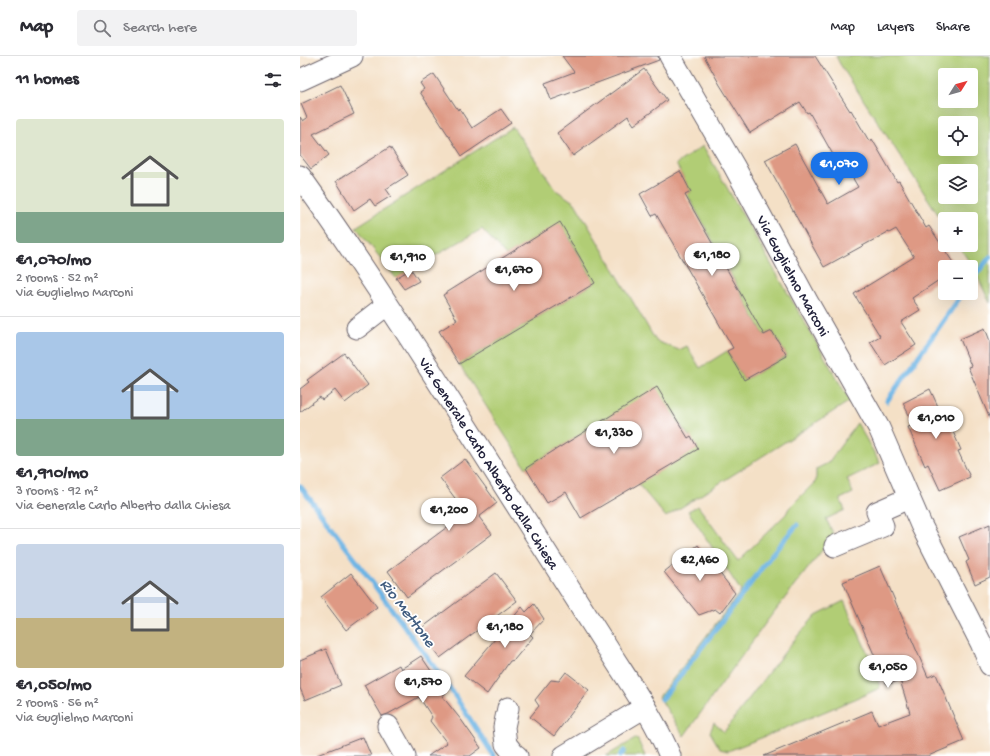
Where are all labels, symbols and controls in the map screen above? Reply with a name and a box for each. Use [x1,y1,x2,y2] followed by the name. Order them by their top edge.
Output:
[77,10,357,46] search box
[20,16,53,39] text: Map
[91,17,113,39] icon: search
[123,19,197,37] text: Search here
[831,19,855,36] text: Map
[877,19,914,36] text: Layers
[936,19,970,36] text: Share
[938,68,978,108] north arrow
[938,68,978,300] map controls
[262,69,284,91] icon: filters
[16,70,79,90] text: 11 homes
[938,116,978,156] button: locate
[114,145,186,217] icon: home
[806,152,872,186] pin: €1,070
[820,157,858,172] text: €1,070
[938,164,978,204] button: layers
[751,212,832,340] street label: Via Guglielmo Marconi
[938,212,978,252] button: +
[679,243,745,277] pin: €1,180
[375,245,441,279] pin: €1,910
[694,248,730,263] text: €1,180
[390,250,426,265] text: €1,910
[16,251,91,271] text: €1,070/mo
[481,258,547,292] pin: €1,670
[938,260,978,300] button: −
[495,263,533,278] text: €1,670
[16,271,98,286] text: 2 rooms · 52 m²
[16,286,133,301] text: Via Guglielmo Marconi
[413,354,562,574] street label: Via Generale Carlo Alberto dalla Chiesa
[114,358,186,430] icon: home
[903,406,969,440] pin: €1,010
[917,411,955,426] text: €1,010
[581,421,647,455] pin: €1,330
[595,426,633,441] text: €1,330
[16,464,88,484] text: €1,910/mo
[16,484,99,499] text: 3 rooms · 92 m²
[416,498,482,532] pin: €1,200
[16,499,230,514] text: Via Generale Carlo Alberto dalla Chiesa
[430,503,468,518] text: €1,200
[667,548,733,582] pin: €2,460
[681,553,719,568] text: €2,460
[114,570,186,642] icon: home
[374,576,438,653] water label: Rio Mettone
[472,615,538,649] pin: €1,180
[487,620,523,635] text: €1,180
[855,655,921,689] pin: €1,050
[869,660,907,675] text: €1,050
[390,670,456,704] pin: €1,570
[404,675,442,690] text: €1,570
[16,676,92,696] text: €1,050/mo
[16,696,99,711] text: 2 rooms · 56 m²
[16,711,133,726] text: Via Guglielmo Marconi

